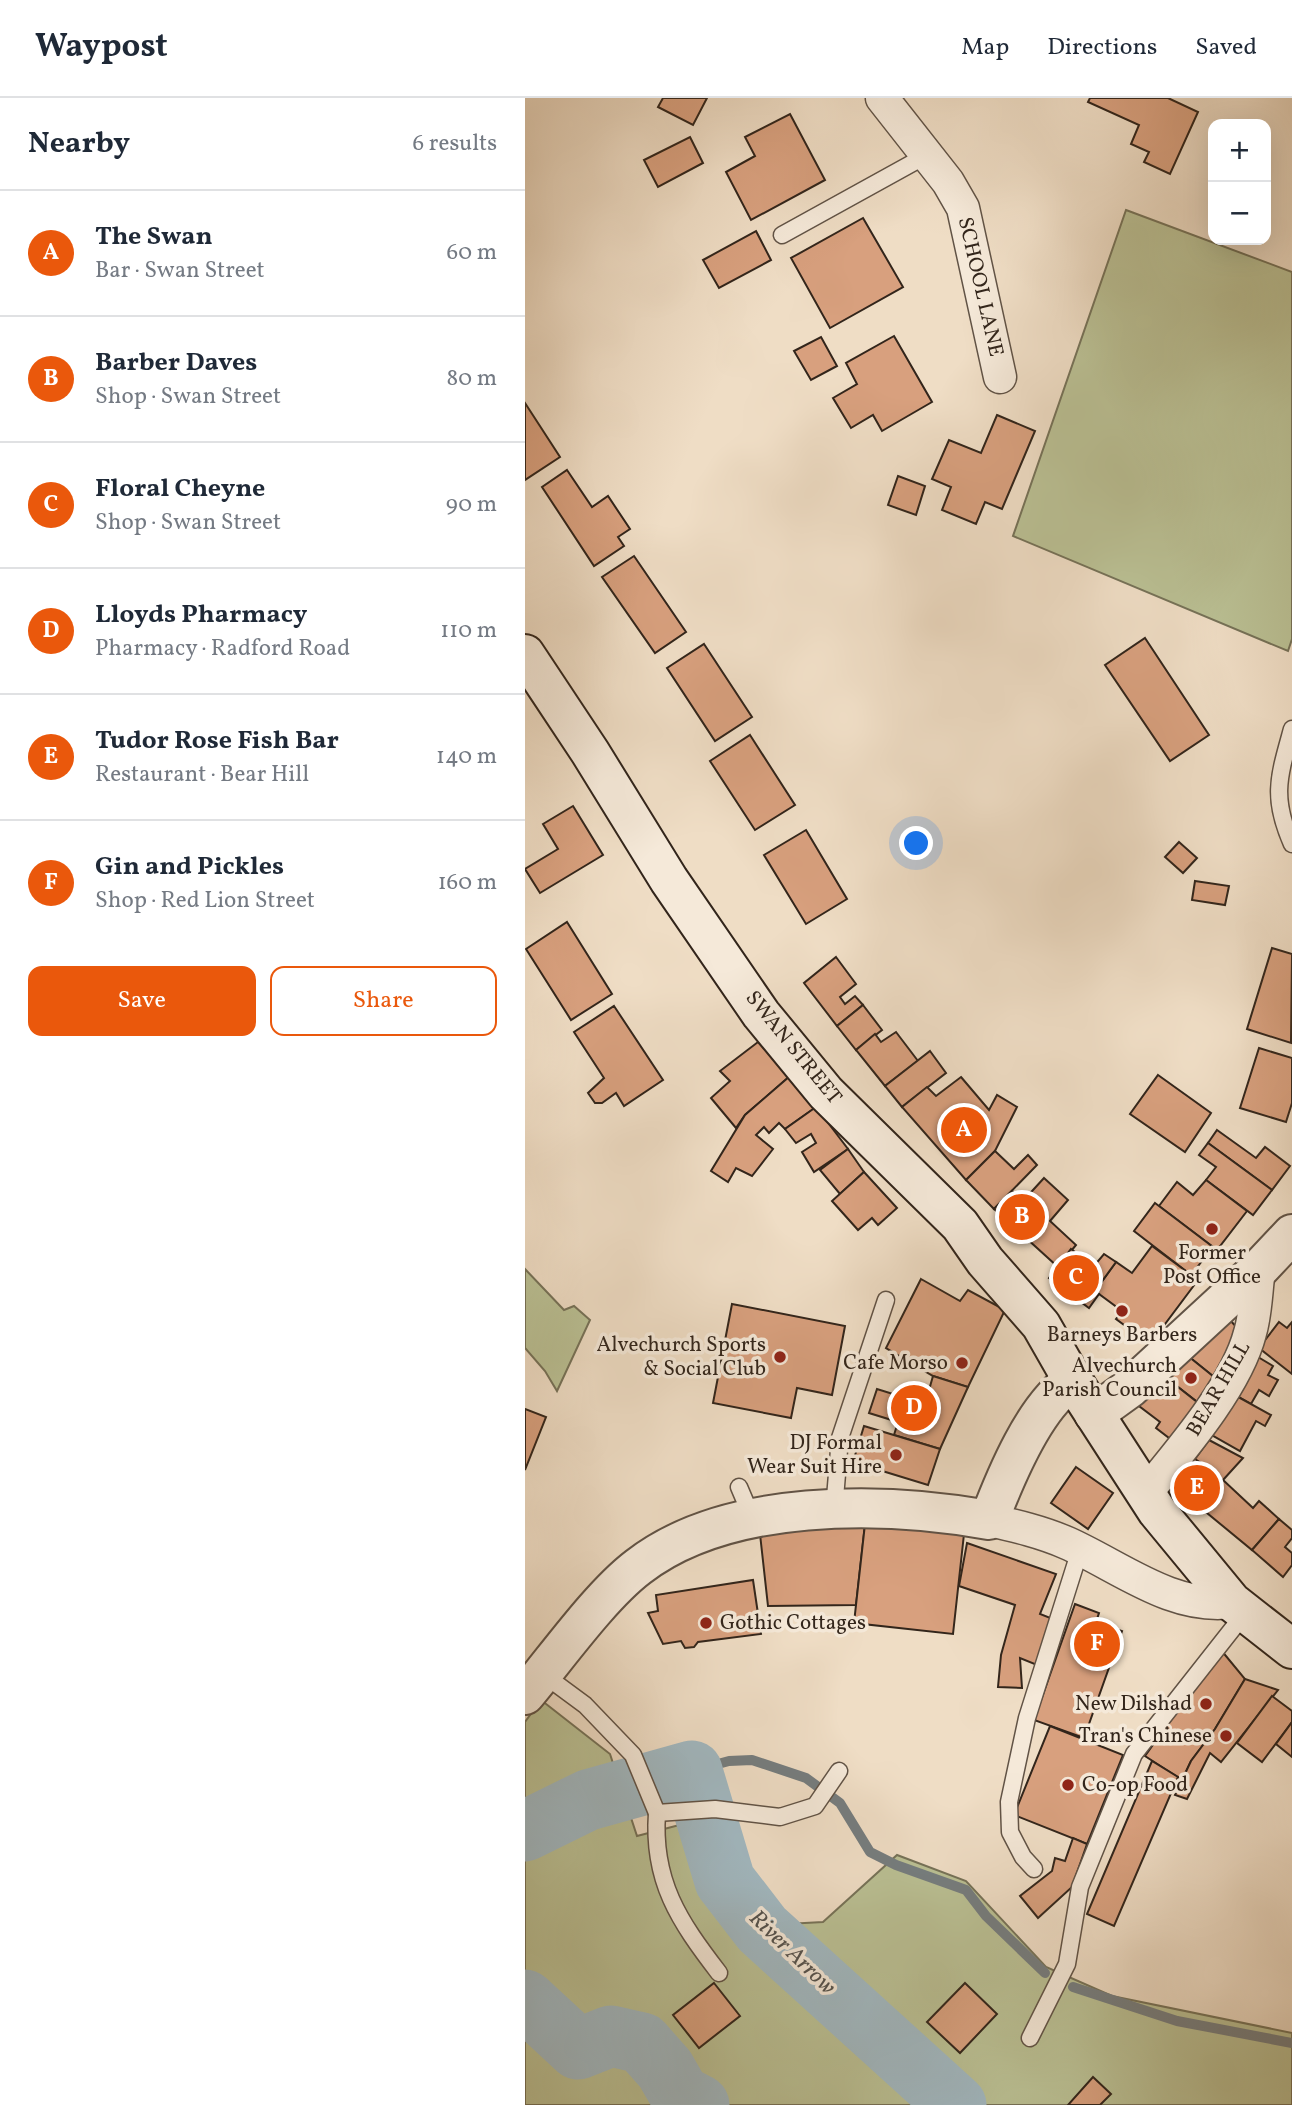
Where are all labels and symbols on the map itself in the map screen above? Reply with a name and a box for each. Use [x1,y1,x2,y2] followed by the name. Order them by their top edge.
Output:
[950,214,1010,360] street label: SCHOOL LANE
[899,826,933,860] your location
[738,985,848,1111] street label: SWAN STREET
[941,1104,987,1156] pin: A
[999,1191,1045,1243] pin: B
[1204,1221,1220,1237] marker: Former Post Office
[1163,1239,1261,1292] place label: Former Post Office
[1053,1252,1099,1304] pin: C
[1114,1303,1130,1319] marker: Barneys Barbers
[1047,1321,1197,1350] place label: Barneys Barbers
[597,1331,766,1384] place label: Alvechurch Sports & Social Club
[1180,1336,1258,1442] street label: BEAR HILL
[772,1349,788,1365] marker: Alvechurch Sports & Social Club
[843,1349,948,1378] place label: Cafe Morso
[1042,1352,1177,1405] place label: Alvechurch Parish Council
[954,1355,970,1371] marker: Cafe Morso
[1183,1370,1199,1386] marker: Alvechurch Parish Council
[891,1382,937,1434] pin: D
[747,1429,882,1482] place label: DJ Formal Wear Suit Hire
[888,1447,904,1463] marker: DJ Formal Wear Suit Hire
[1174,1462,1220,1514] pin: E
[720,1609,866,1638] place label: Gothic Cottages
[698,1615,714,1631] marker: Gothic Cottages
[1074,1618,1120,1670] pin: F
[1075,1690,1192,1719] place label: New Dilshad
[1198,1696,1214,1712] marker: New Dilshad
[1078,1722,1212,1751] place label: Tran's Chinese
[1218,1728,1234,1744] marker: Tran's Chinese
[1082,1771,1188,1800] place label: Co-op Food
[1060,1777,1076,1793] marker: Co-op Food
[741,1903,843,2003] water label: River Arrow

